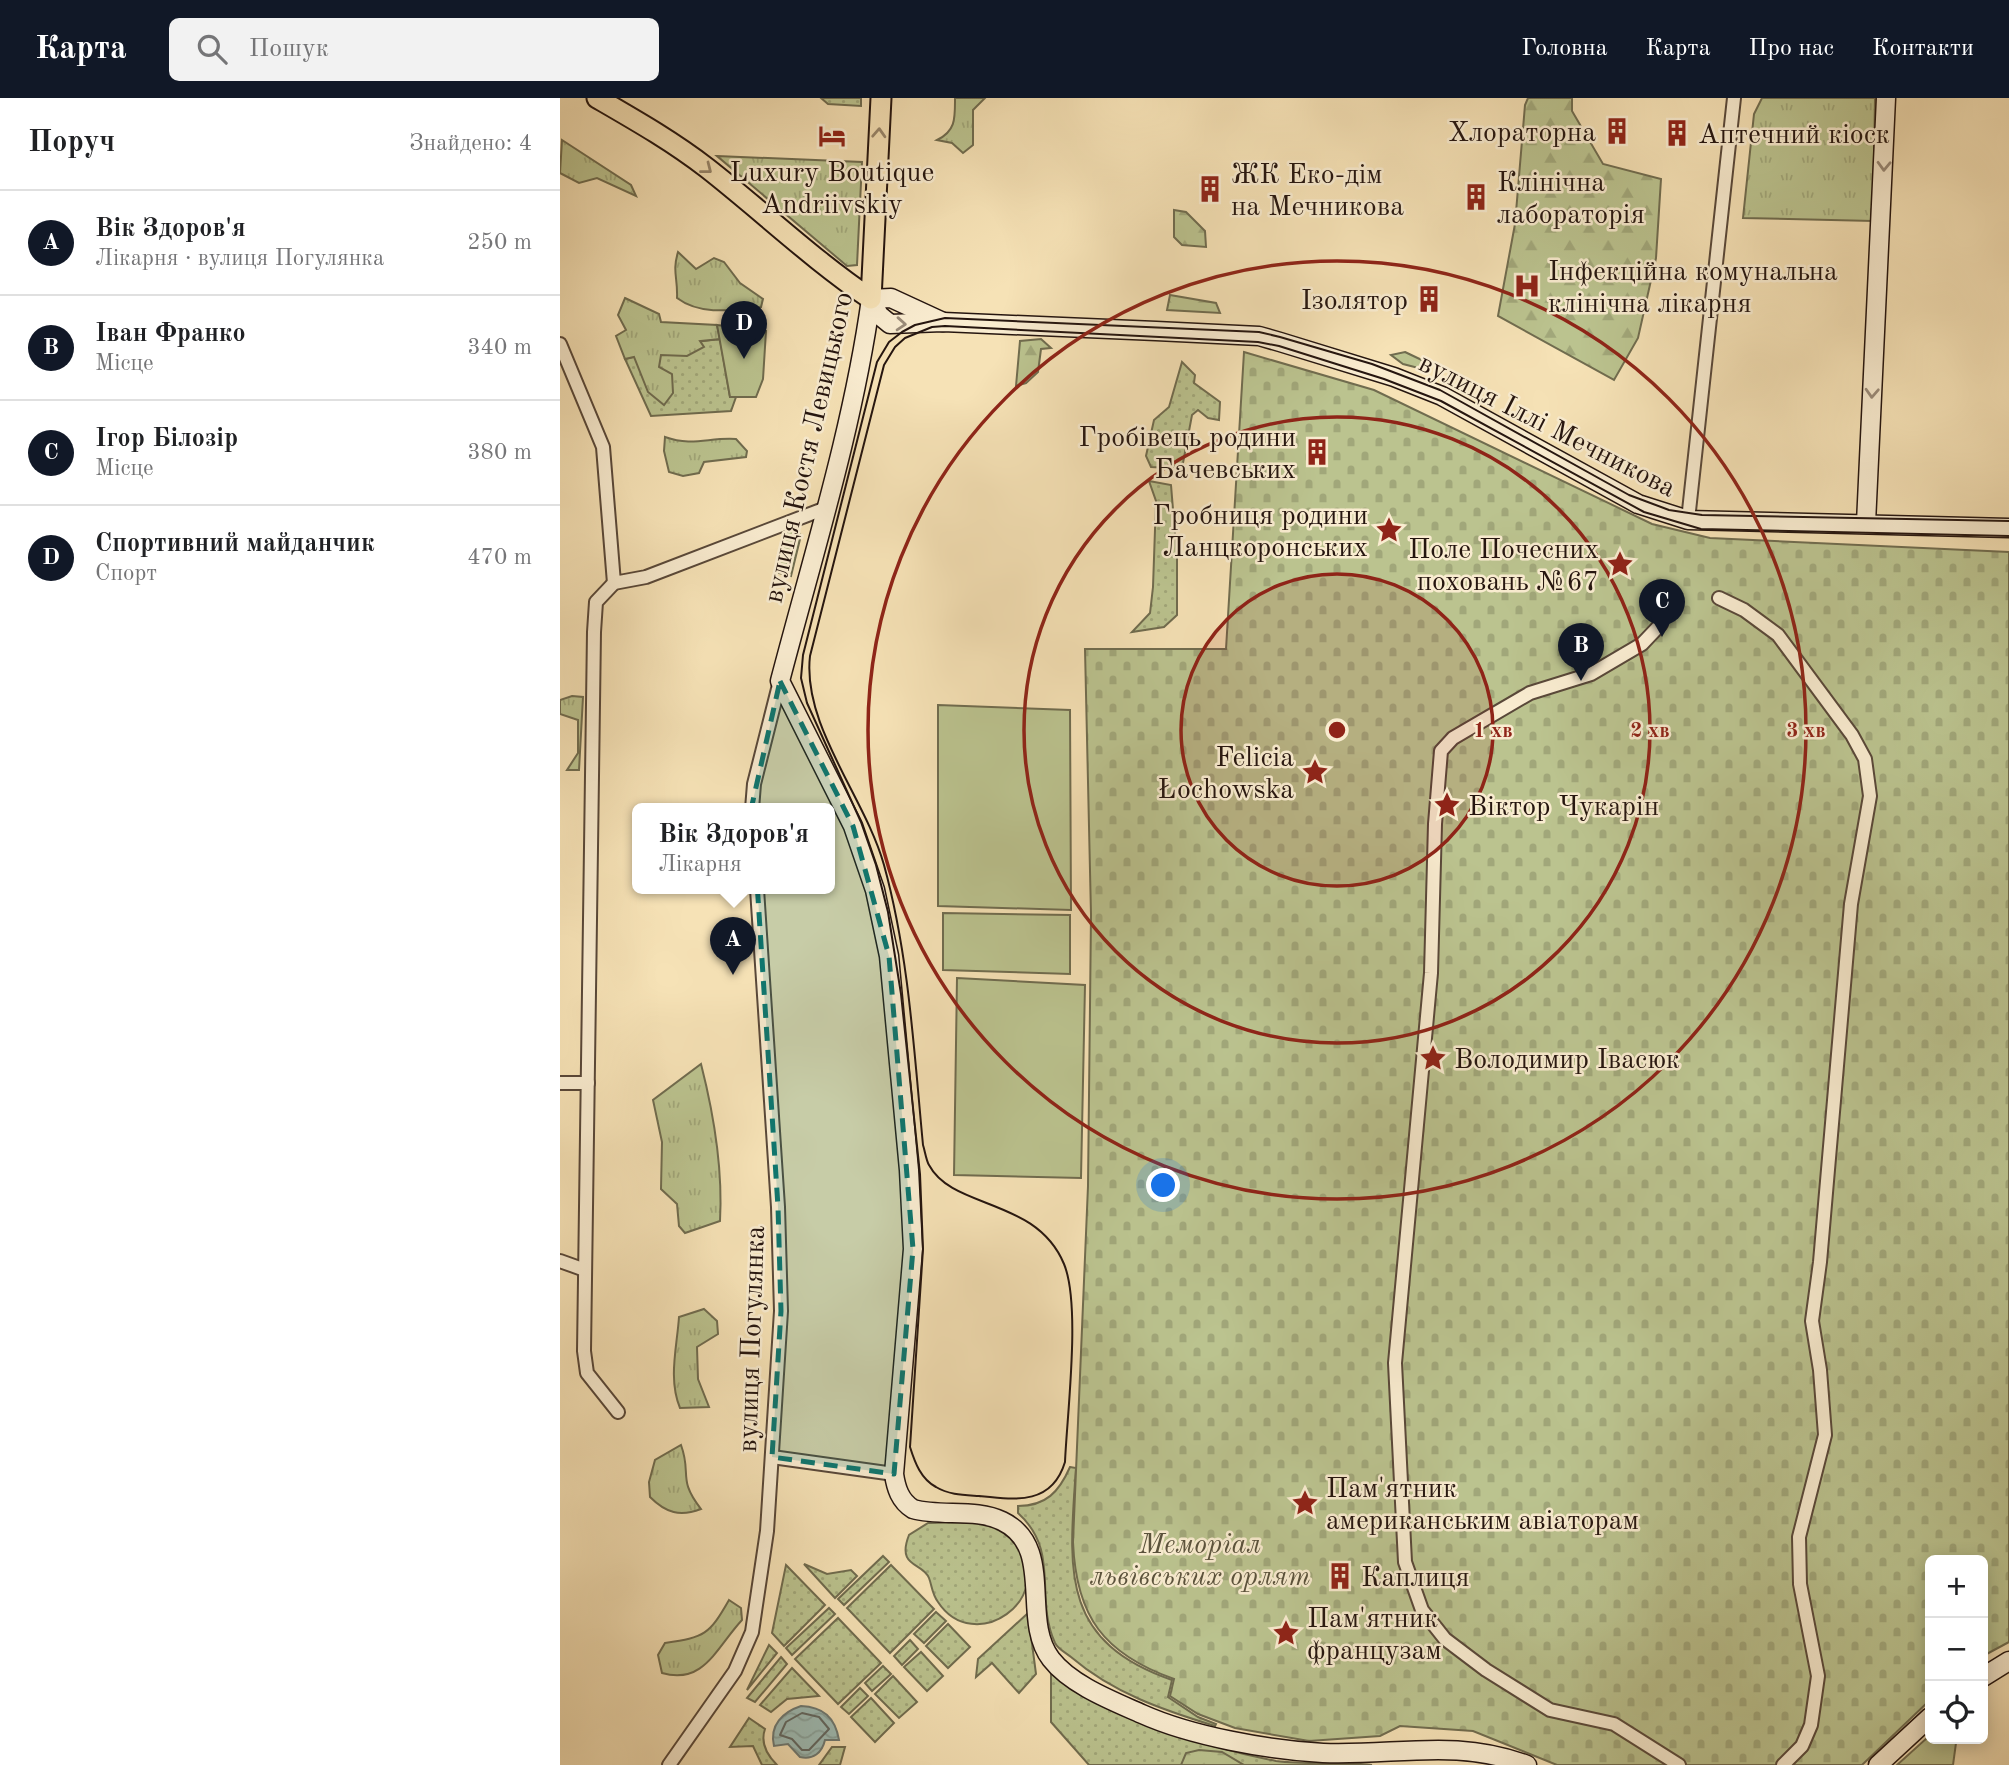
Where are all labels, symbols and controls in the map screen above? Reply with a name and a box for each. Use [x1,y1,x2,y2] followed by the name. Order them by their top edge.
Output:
[169,18,659,81] search box
[193,30,231,68] icon: search
[35,33,127,66] text: Карта
[249,36,329,62] text: Пошук
[1521,37,1608,61] text: Головна
[1646,37,1711,61] text: Карта
[1749,37,1834,61] text: Про нас
[1872,37,1974,61] text: Контакти
[1602,116,1632,146] building icon: Хлораторна
[1662,118,1692,148] building icon: Аптечний кіоск
[1448,120,1596,148] place label: Хлораторна
[817,121,847,151] hotel icon: Luxury Boutique Andriivskiy
[1698,122,1890,150] place label: Аптечний кіоск
[872,127,887,138] one-way arrow
[28,128,115,158] text: Поруч
[409,132,532,155] text: Знайдено: 4
[699,160,712,173] one-way arrow
[730,160,934,220] place label: Luxury Boutique Andriivskiy
[1876,161,1891,172] one-way arrow
[1231,162,1404,222] place label: ЖК Еко-дім на Мечникова
[1497,170,1645,230] place label: Клінічна лабораторія
[1195,174,1225,204] building icon: ЖК Еко-дім на Мечникова
[1461,182,1491,212] building icon: Клінічна лабораторія
[95,216,246,242] text: Вік Здоров'я
[42,231,60,254] text: A
[467,231,532,254] text: 250 m
[95,247,384,270] text: Лікарня · вулиця Погулянка
[1548,259,1838,319] place label: Інфекційна комунальна клінічна лікарня
[1512,271,1542,301] hospital icon: Інфекційна комунальна клінічна лікарня
[1414,284,1444,314] building icon: Ізолятор
[1301,288,1408,316] place label: Ізолятор
[760,289,859,606] street label: вулиця Костя Левицького
[721,301,767,359] pin: D
[896,316,907,331] one-way arrow
[95,321,246,347] text: Іван Франко
[43,336,59,359] text: B
[467,336,532,359] text: 340 m
[1414,350,1680,504] street label: вулиця Іллі Мечникова
[95,352,154,375] text: Місце
[1865,388,1880,399] one-way arrow
[1079,425,1296,485] place label: Гробівець родини Бачевських
[95,426,238,452] text: Ігор Білозір
[1302,437,1332,467] building icon: Гробівець родини Бачевських
[43,441,59,464] text: C
[467,441,532,464] text: 380 m
[95,457,154,480] text: Місце
[1153,503,1368,563] place label: Гробниця родини Ланцкоронських
[1374,515,1404,545] place icon: Гробниця родини Ланцкоронських
[95,531,375,557] text: Спортивний майданчик
[1408,537,1599,597] place label: Поле Почесних поховань №67
[42,546,60,569] text: D
[467,546,532,569] text: 470 m
[1605,549,1635,579] place icon: Поле Почесних поховань №67
[95,562,157,585] text: Спорт
[1639,579,1685,637] pin: C
[1558,623,1604,681] pin: B
[1325,718,1349,742] centre of rings
[1473,721,1513,742] text: 1 хв
[1630,721,1670,742] text: 2 хв
[1786,721,1826,742] text: 3 хв
[1158,745,1294,805] place label: Felicia Łochowska
[1300,757,1330,787] place icon: Felicia Łochowska
[1432,790,1462,820] place icon: Віктор Чукарін
[1468,794,1659,822] place label: Віктор Чукарін
[632,803,835,894] popup
[658,822,809,848] text: Вік Здоров'я
[658,853,742,876] text: Лікарня
[710,917,756,975] pin: A
[1418,1043,1448,1073] place icon: Володимир Івасюк
[1454,1047,1680,1075] place label: Володимир Івасюк
[1146,1168,1180,1202] your location
[735,1225,771,1453] street label: вулиця Погулянка
[1326,1476,1639,1536] place label: Пам'ятник американським авіаторам
[1290,1488,1320,1518] place icon: Пам'ятник американським авіаторам
[1090,1532,1310,1592] park label: Меморіал львівських орлят
[1925,1555,1988,1744] map controls
[1925,1555,1988,1618] button: +
[1325,1561,1355,1591] building icon: Каплиця
[1361,1565,1470,1593] place label: Каплиця
[1307,1606,1442,1666] place label: Пам'ятник французам
[1271,1618,1301,1648] place icon: Пам'ятник французам
[1925,1618,1988,1681] button: −
[1925,1681,1988,1744] button: locate

